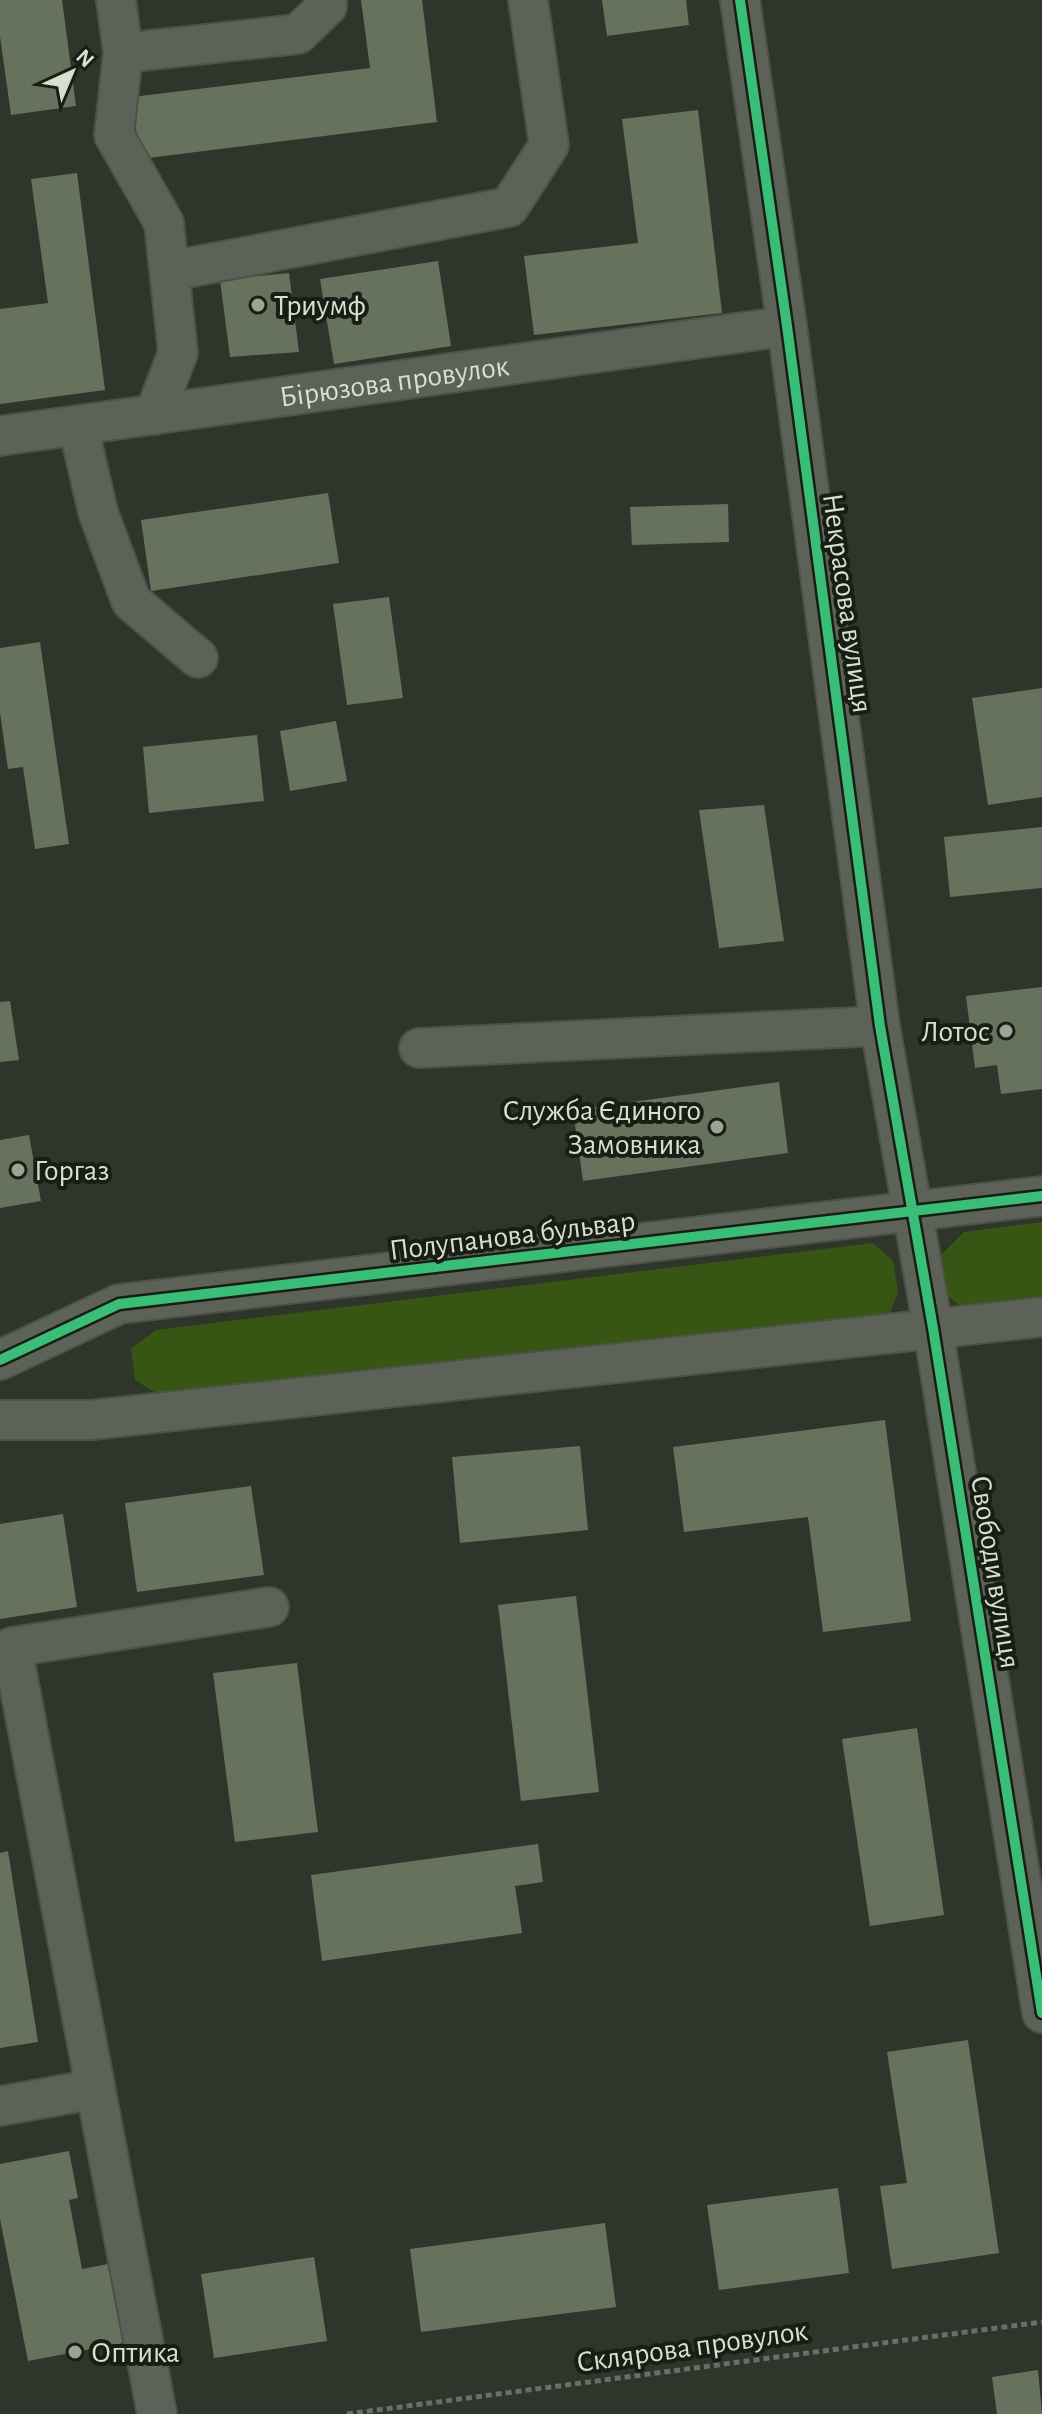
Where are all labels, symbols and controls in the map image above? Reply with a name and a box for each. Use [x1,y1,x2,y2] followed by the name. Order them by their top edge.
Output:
[32,32,112,112] north arrow
[72,45,98,72] text: N
[274,291,366,321] place label: Триумф
[249,296,267,314] marker: Триумф
[278,351,511,413] street label: Бірюзова провулок
[817,491,877,715] street label: Некрасова вулиця
[921,1017,990,1047] place label: Лотос
[997,1022,1015,1040] marker: Лотос
[502,1096,701,1160] place label: Служба Єдиного Замовника
[708,1118,726,1136] marker: Служба Єдиного Замовника
[34,1156,110,1186] place label: Горгаз
[9,1161,27,1179] marker: Горгаз
[388,1206,637,1266] street label: Полупанова бульвар
[965,1474,1025,1671] street label: Свободи вулиця
[575,2316,810,2378] street label: Склярова провулок
[91,2338,180,2368] place label: Оптика
[66,2343,84,2361] marker: Оптика

